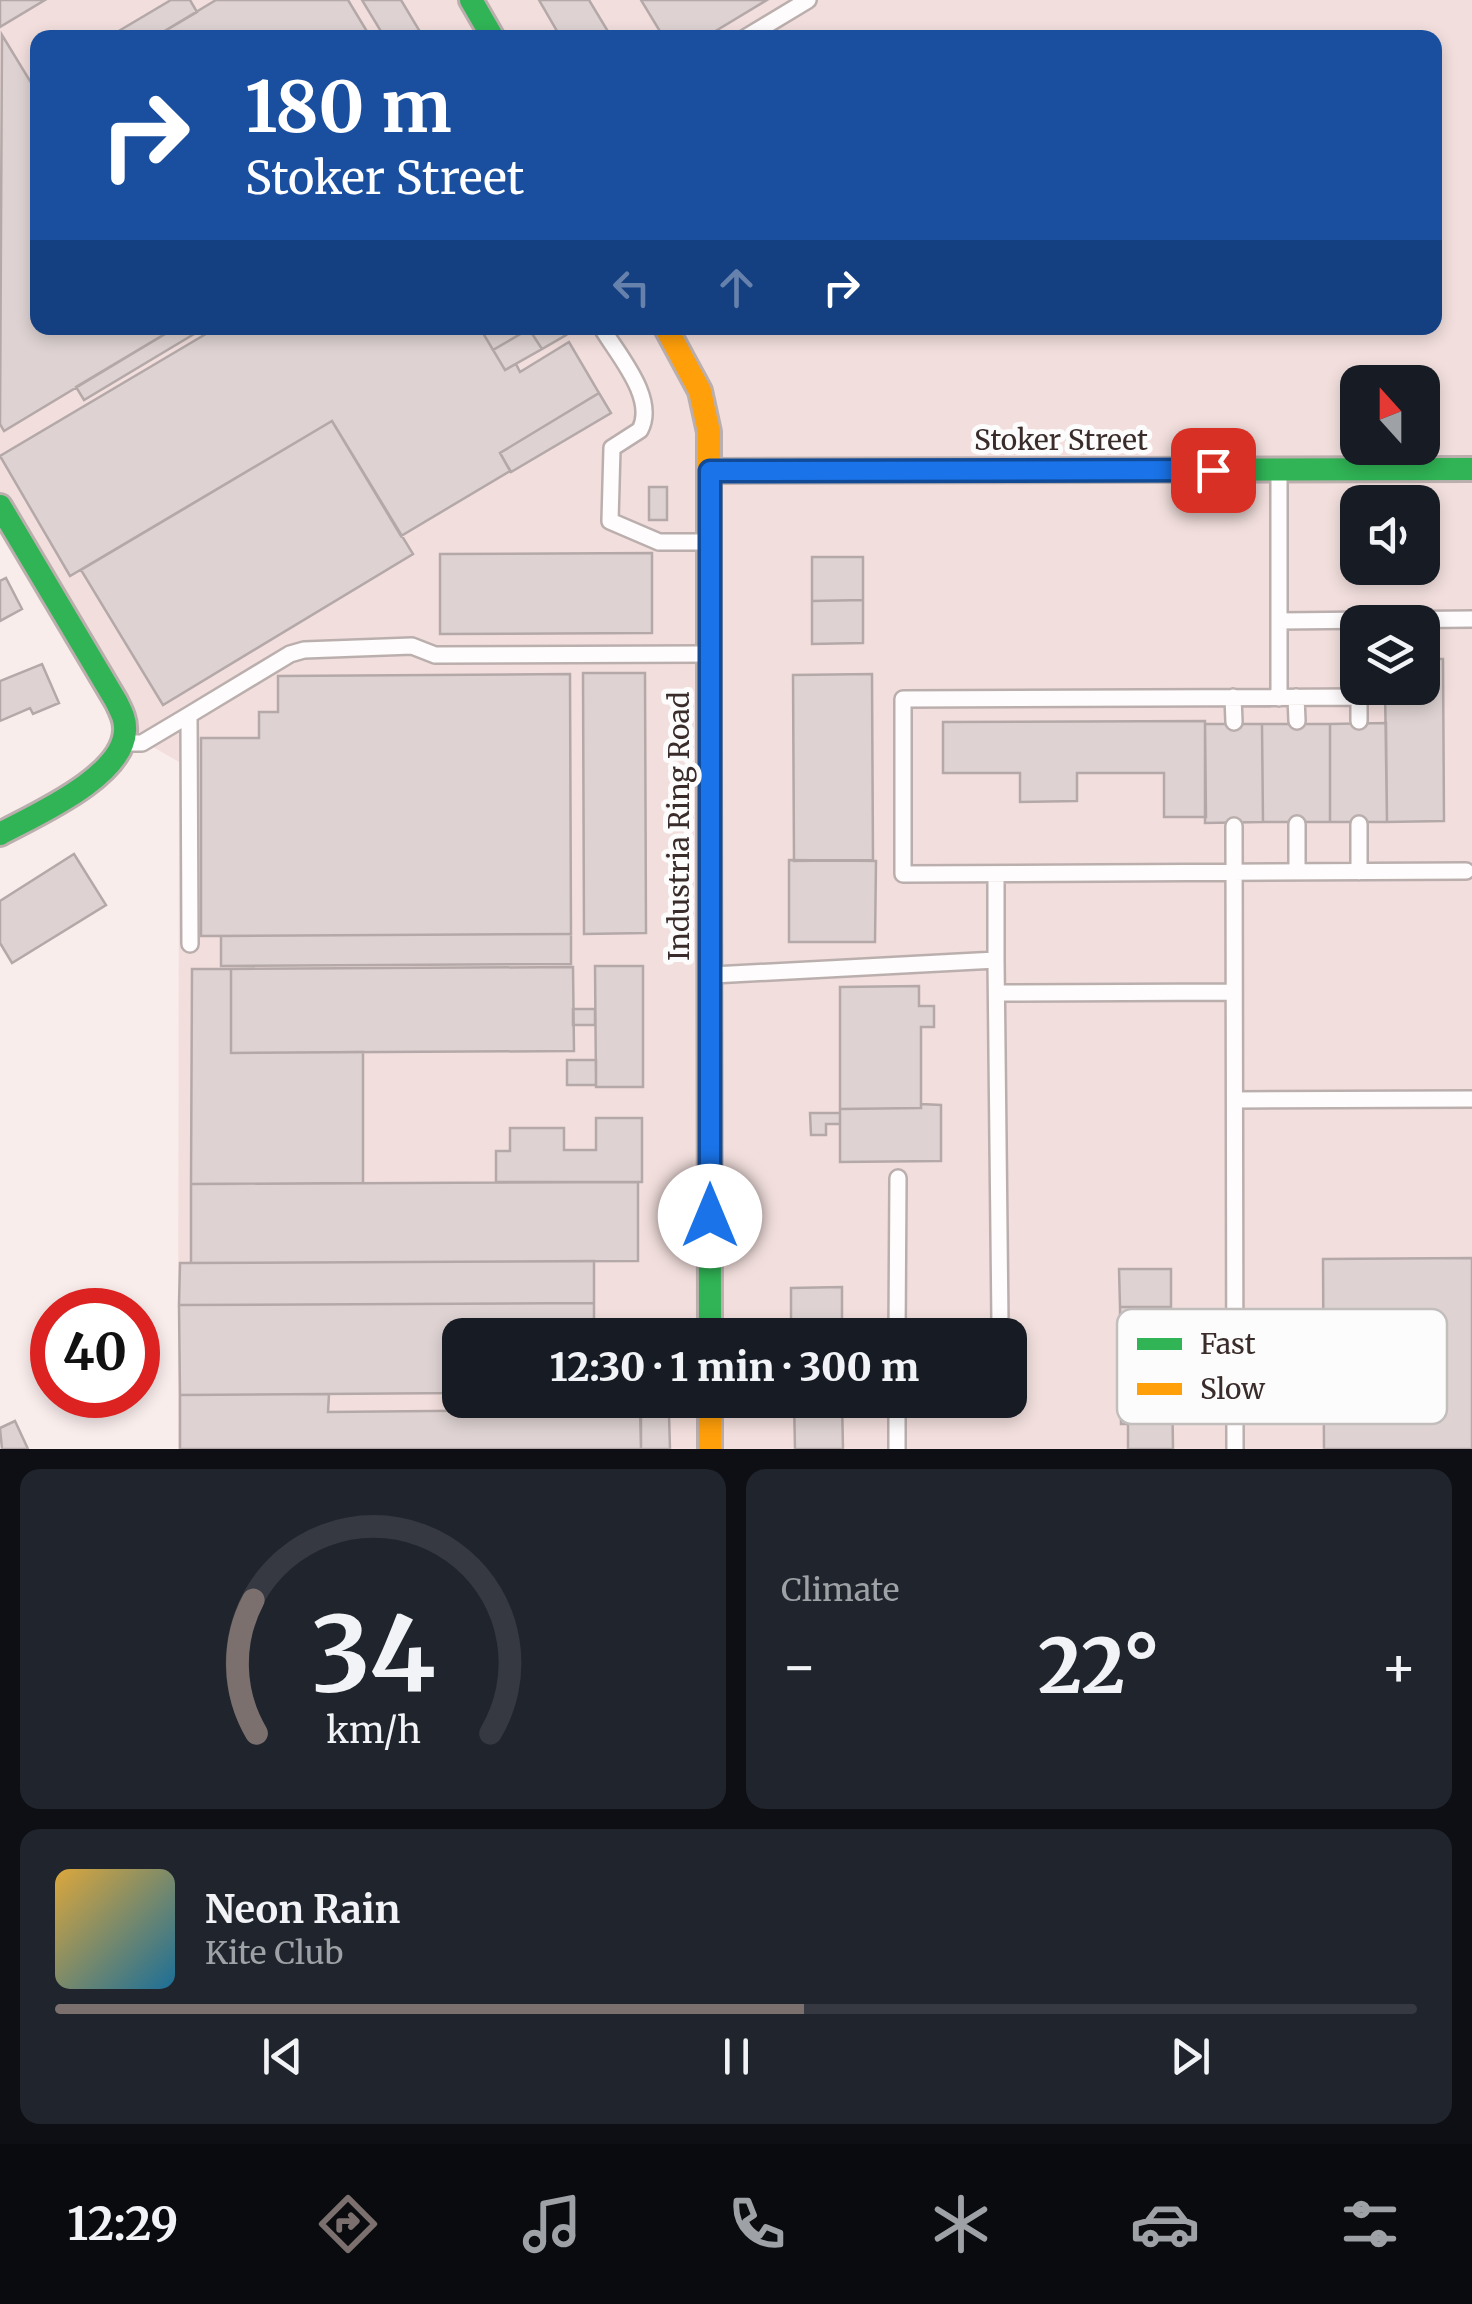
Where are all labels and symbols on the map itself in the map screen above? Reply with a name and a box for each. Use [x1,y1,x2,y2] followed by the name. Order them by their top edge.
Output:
[1340,365,1440,465] north arrow
[974,422,1148,458] street label: Stoker Street
[1171,428,1256,513] pin
[661,691,697,961] street label: Industria Ring Road
[658,1164,762,1268] position arrow
[30,1288,160,1418] speed limit sign: 40
[1117,1309,1447,1424] legend
[1200,1326,1256,1362] text: Fast
[1200,1371,1265,1407] text: Slow

